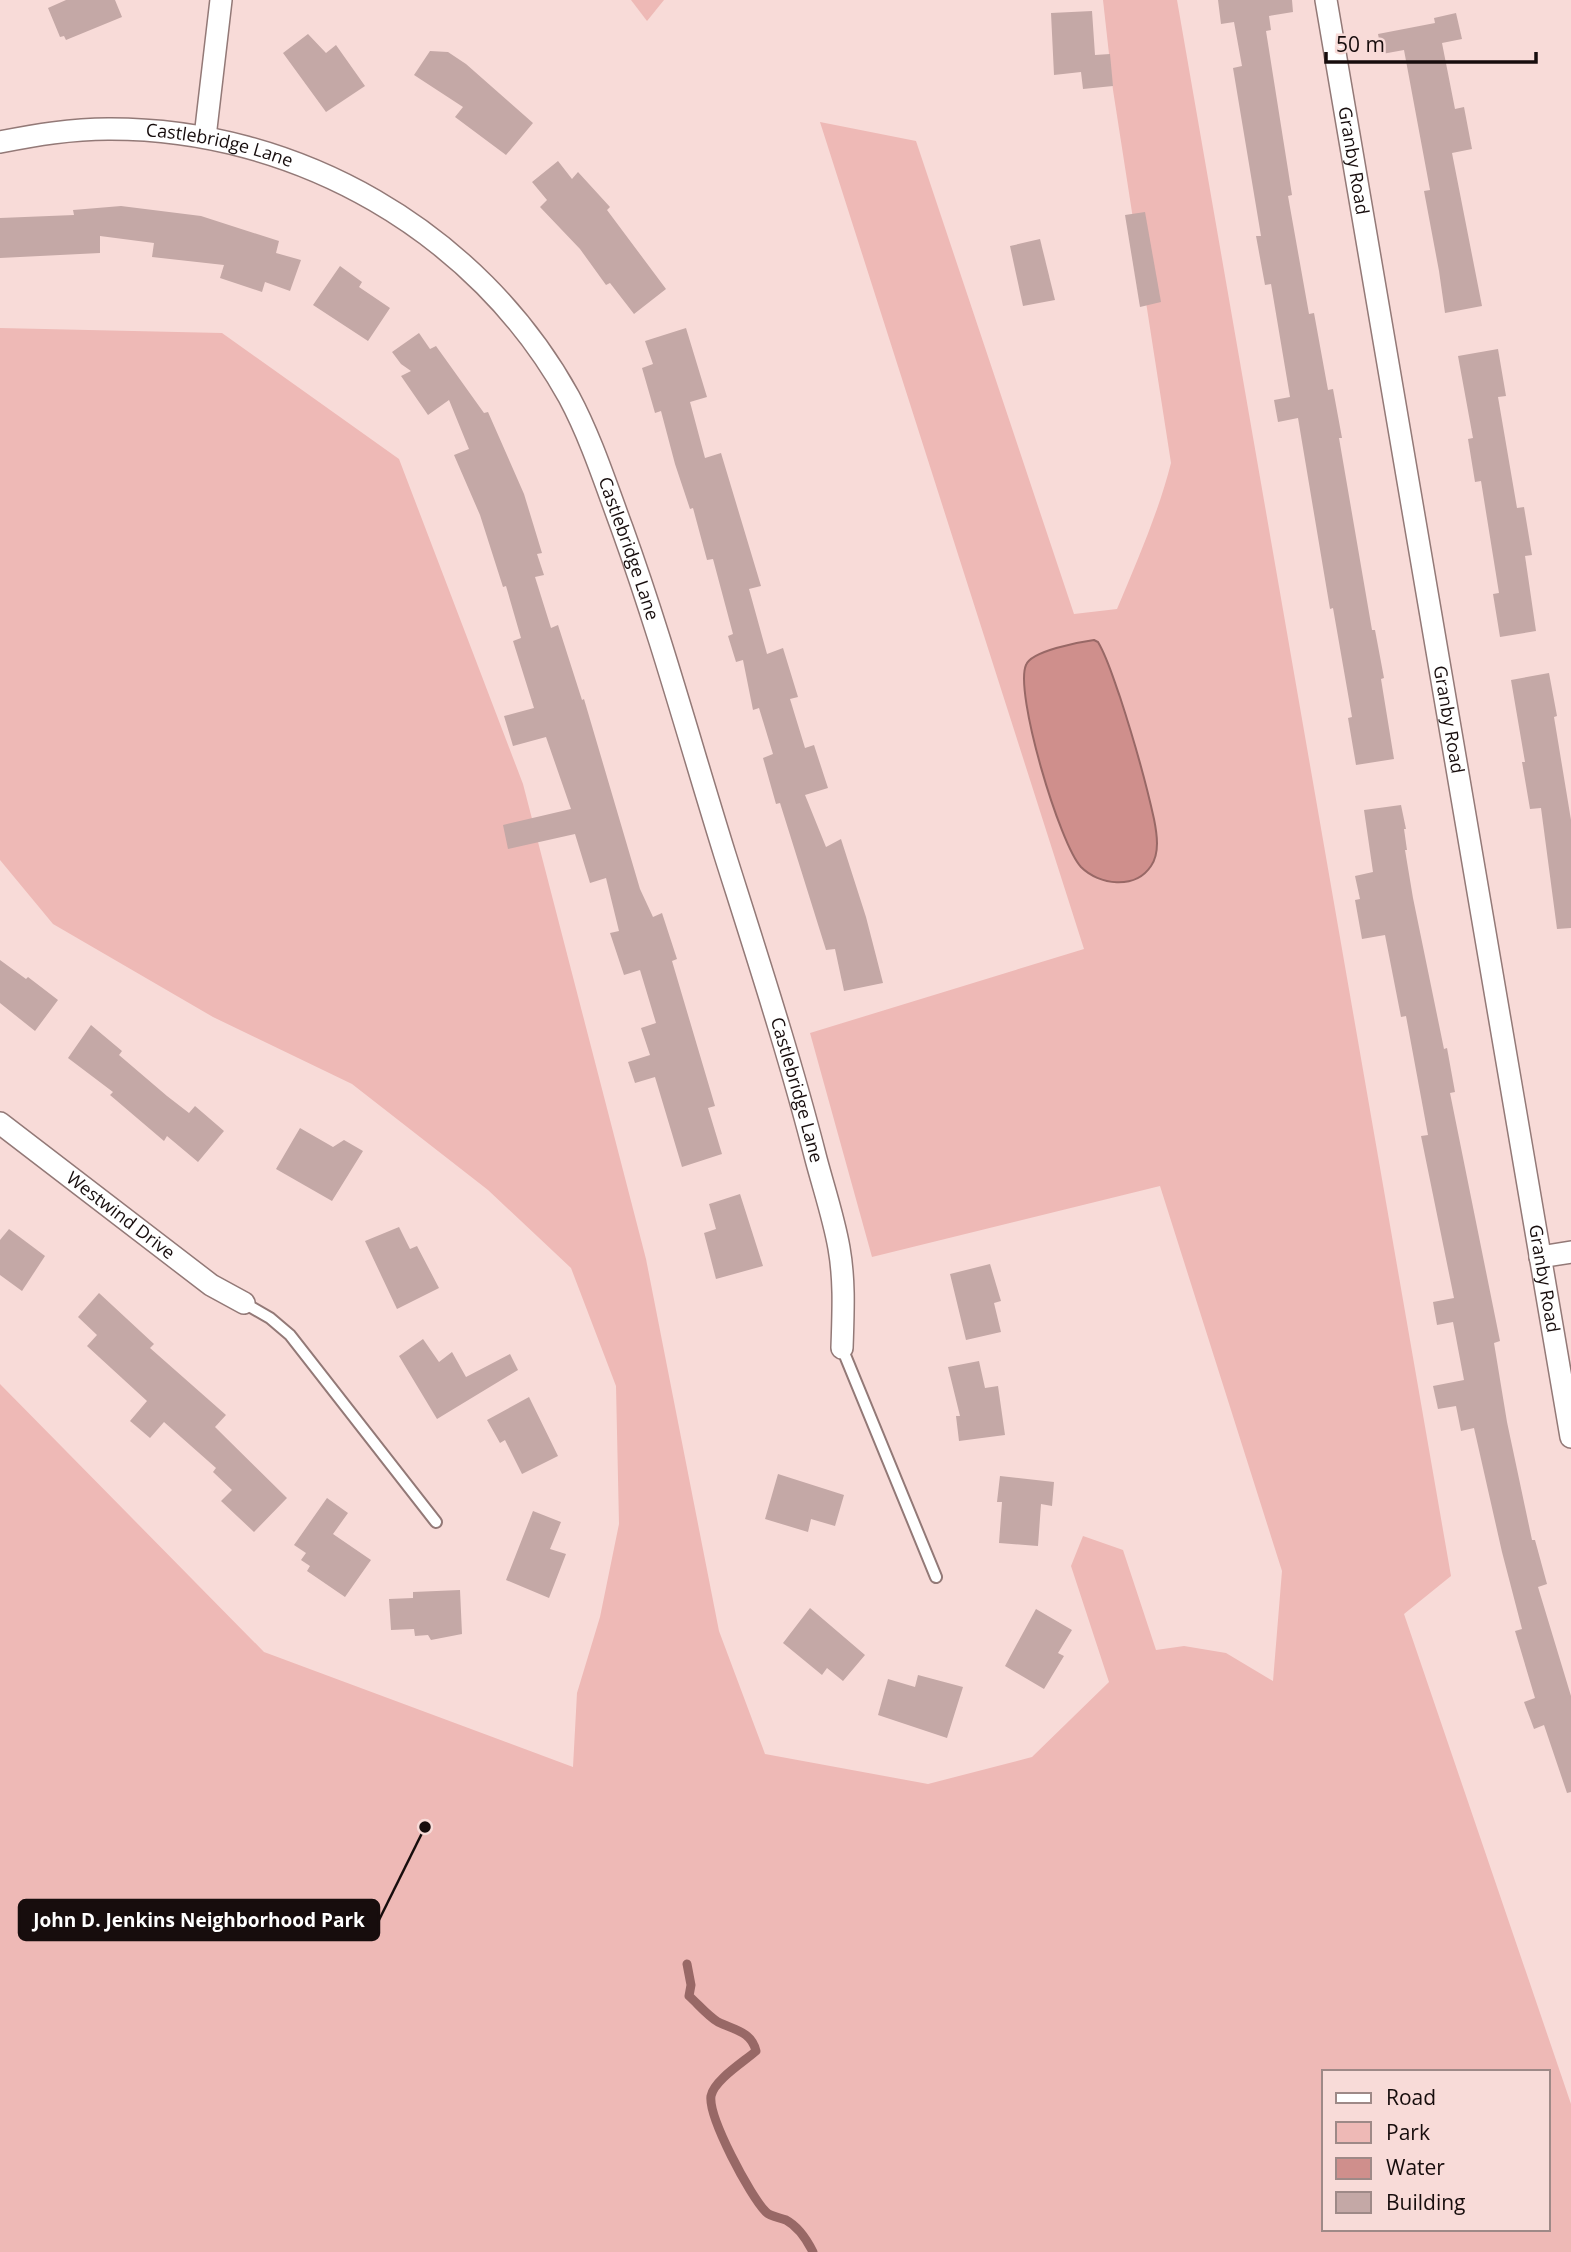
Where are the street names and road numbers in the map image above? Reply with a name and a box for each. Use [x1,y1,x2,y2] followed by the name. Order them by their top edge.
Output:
[1333,105,1375,216] street label: Granby Road
[145,117,297,172] street label: Castlebridge Lane
[593,473,665,623] street label: Castlebridge Lane
[1429,664,1471,775] street label: Granby Road
[766,1014,829,1165] street label: Castlebridge Lane
[62,1165,180,1264] street label: Westwind Drive
[1524,1223,1566,1334] street label: Granby Road

